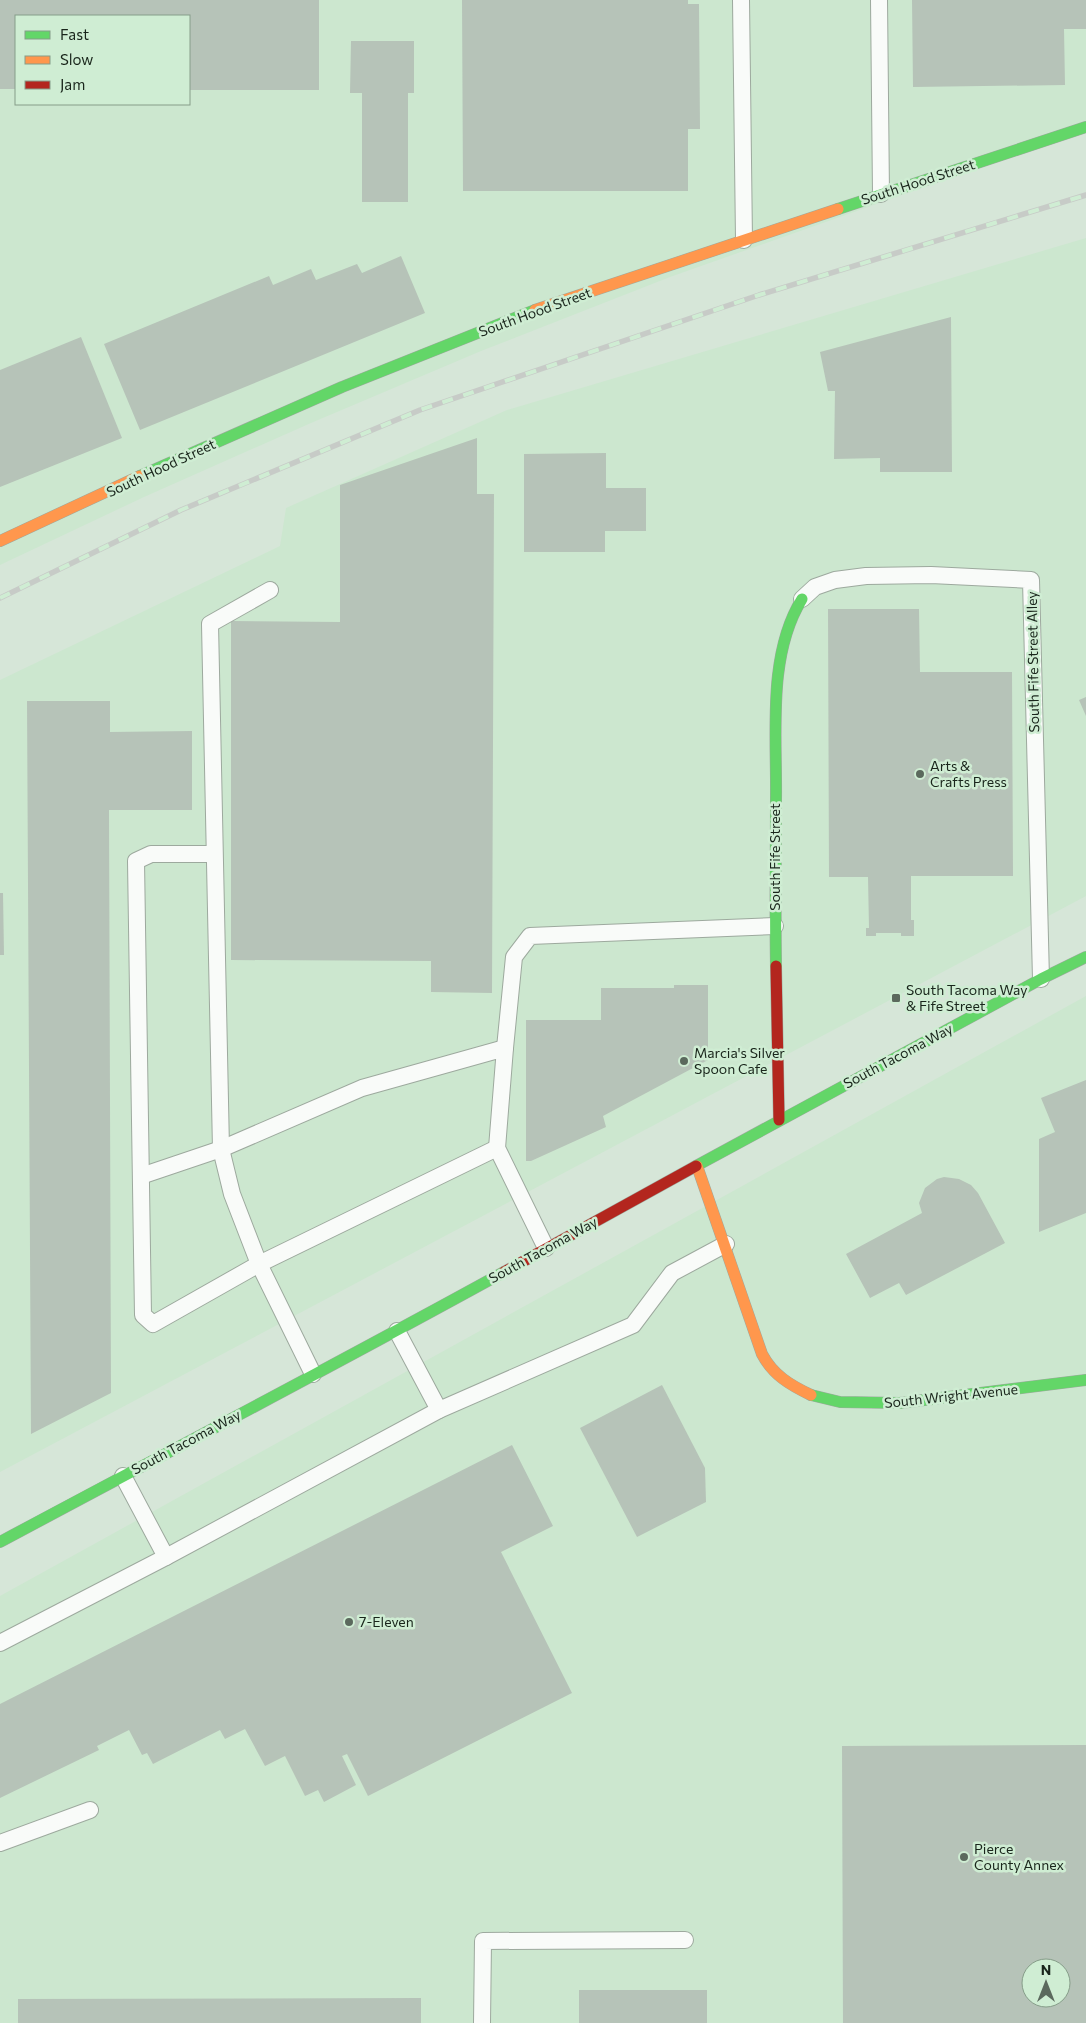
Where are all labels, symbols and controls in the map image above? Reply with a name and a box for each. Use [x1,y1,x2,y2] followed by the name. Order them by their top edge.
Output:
[15,15,190,105] legend
[60,25,89,43] text: Fast
[60,50,93,68] text: Slow
[60,75,85,93] text: Jam
[859,155,977,208] street label: South Hood Street
[476,283,594,340] street label: South Hood Street
[104,435,218,500] street label: South Hood Street
[1023,591,1042,733] street label: South Fife Street Alley
[930,757,1007,790] place label: Arts & Crafts Press
[914,768,926,780] marker: Arts & Crafts Press
[766,803,783,911] street label: South Fife Street
[906,981,1027,1014] place label: South Tacoma Way & Fife Street
[890,992,902,1004] marker: South Tacoma Way & Fife Street
[840,1020,955,1092] street label: South Tacoma Way
[694,1044,785,1077] place label: Marcia's Silver Spoon Cafe
[678,1055,690,1067] marker: Marcia's Silver Spoon Cafe
[486,1213,600,1286] street label: South Tacoma Way
[883,1380,1019,1411] street label: South Wright Avenue
[128,1406,243,1478] street label: South Tacoma Way
[359,1613,414,1630] place label: 7-Eleven
[343,1616,355,1628] marker: 7-Eleven
[974,1840,1065,1873] place label: Pierce County Annex
[958,1851,970,1863] marker: Pierce County Annex
[1021,1958,1071,2008] north arrow
[1041,1961,1051,1978] text: N

